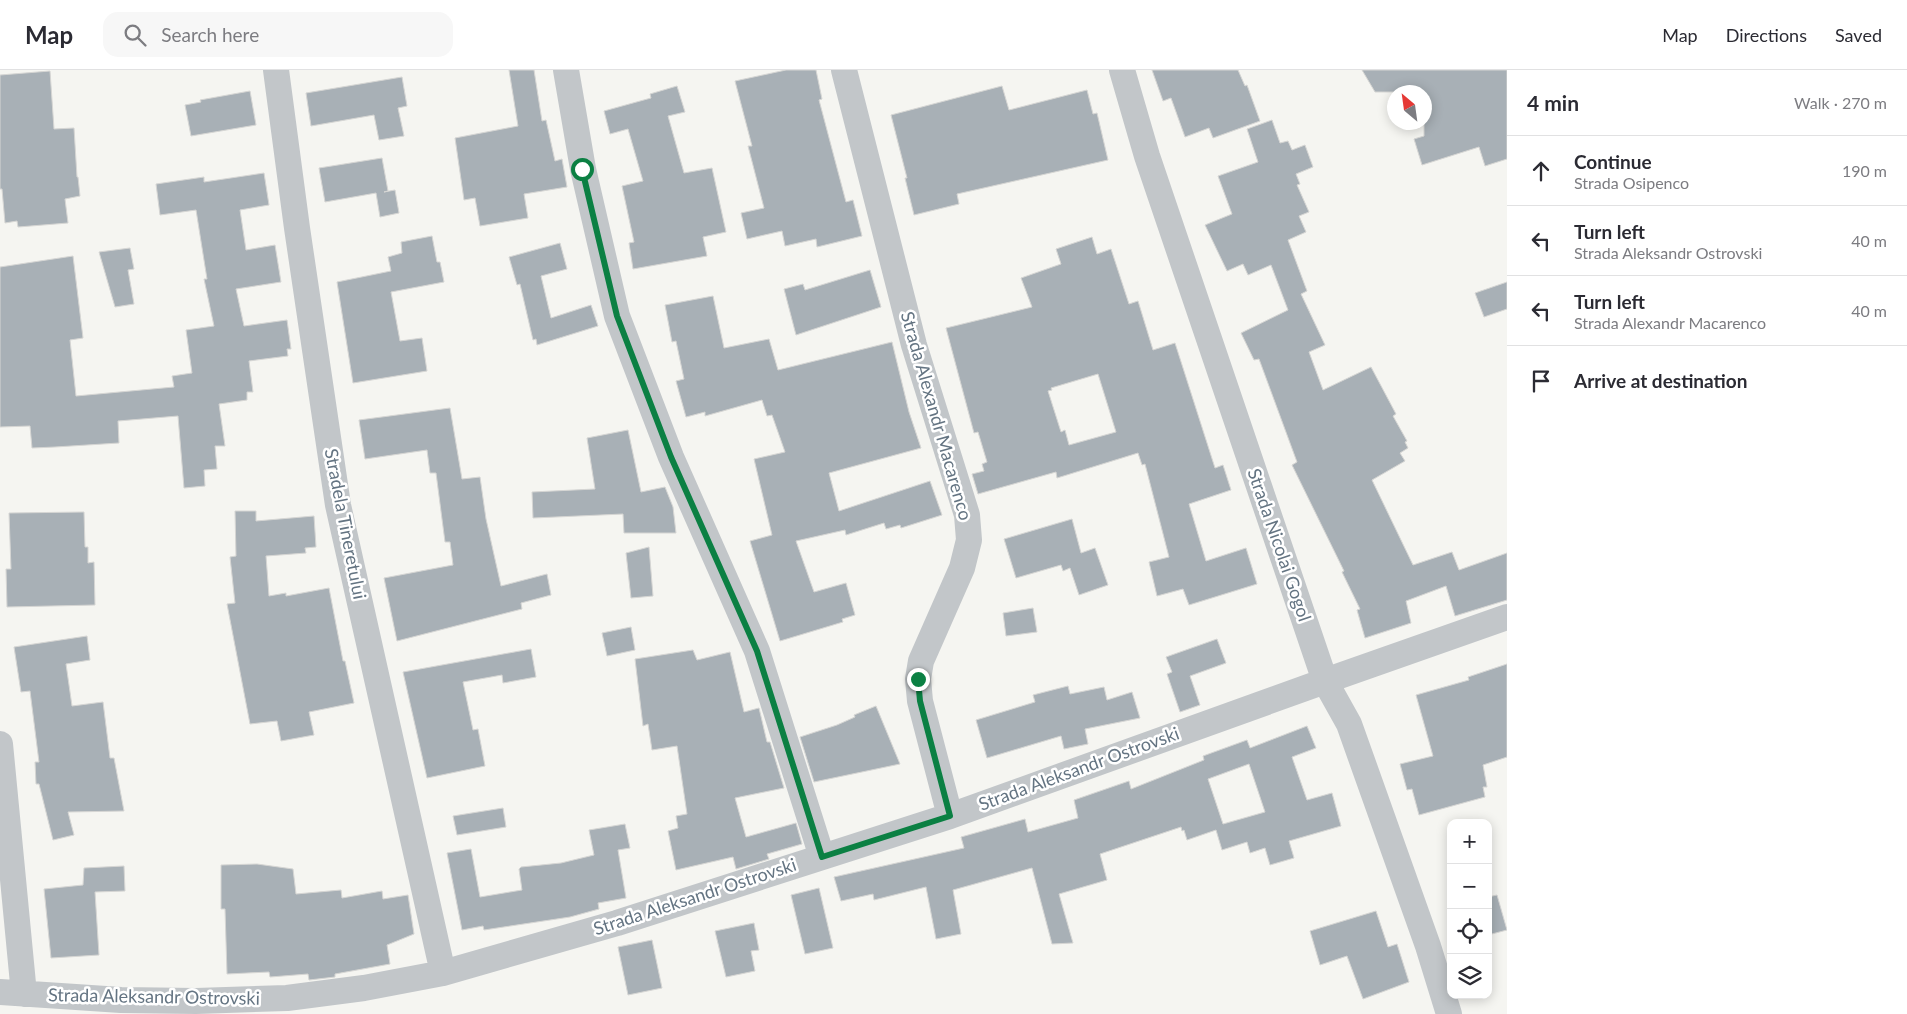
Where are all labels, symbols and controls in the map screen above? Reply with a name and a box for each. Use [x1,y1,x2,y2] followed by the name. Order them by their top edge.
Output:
[103,12,453,57] search box
[25,20,73,49] text: Map
[121,21,149,49] icon: search
[161,23,259,46] text: Search here
[1662,24,1698,46] text: Map
[1726,24,1807,46] text: Directions
[1835,24,1882,46] text: Saved
[1387,85,1432,130] north arrow
[1527,90,1579,115] text: 4 min
[1794,93,1887,112] text: Walk · 270 m
[1574,150,1652,173] text: Continue
[1527,157,1555,185] icon: ahead
[571,158,594,181] route start
[1842,161,1887,180] text: 190 m
[1574,173,1689,192] text: Strada Osipenco
[1574,220,1645,243] text: Turn left
[1527,227,1555,255] icon: left
[1851,231,1887,250] text: 40 m
[1574,243,1762,262] text: Strada Aleksandr Ostrovski
[1574,290,1645,313] text: Turn left
[1527,297,1555,325] icon: left
[1851,301,1887,320] text: 40 m
[897,309,977,523] street label: Strada Alexandr Macarenco
[1574,313,1766,332] text: Strada Alexandr Macarenco
[1527,367,1555,395] icon: arrive
[1574,369,1747,392] text: Arrive at destination
[321,447,371,601] street label: Stradela Tineretului
[1243,465,1316,624] street label: Strada Nicolai Gogol
[907,668,930,691] route end
[975,721,1182,815] street label: Strada Aleksandr Ostrovski
[1447,819,1492,999] map controls
[1447,819,1492,864] button: +
[591,853,799,939] street label: Strada Aleksandr Ostrovski
[1447,864,1492,909] button: −
[1447,909,1492,954] button: locate
[1447,954,1492,999] button: layers
[48,983,260,1009] street label: Strada Aleksandr Ostrovski

